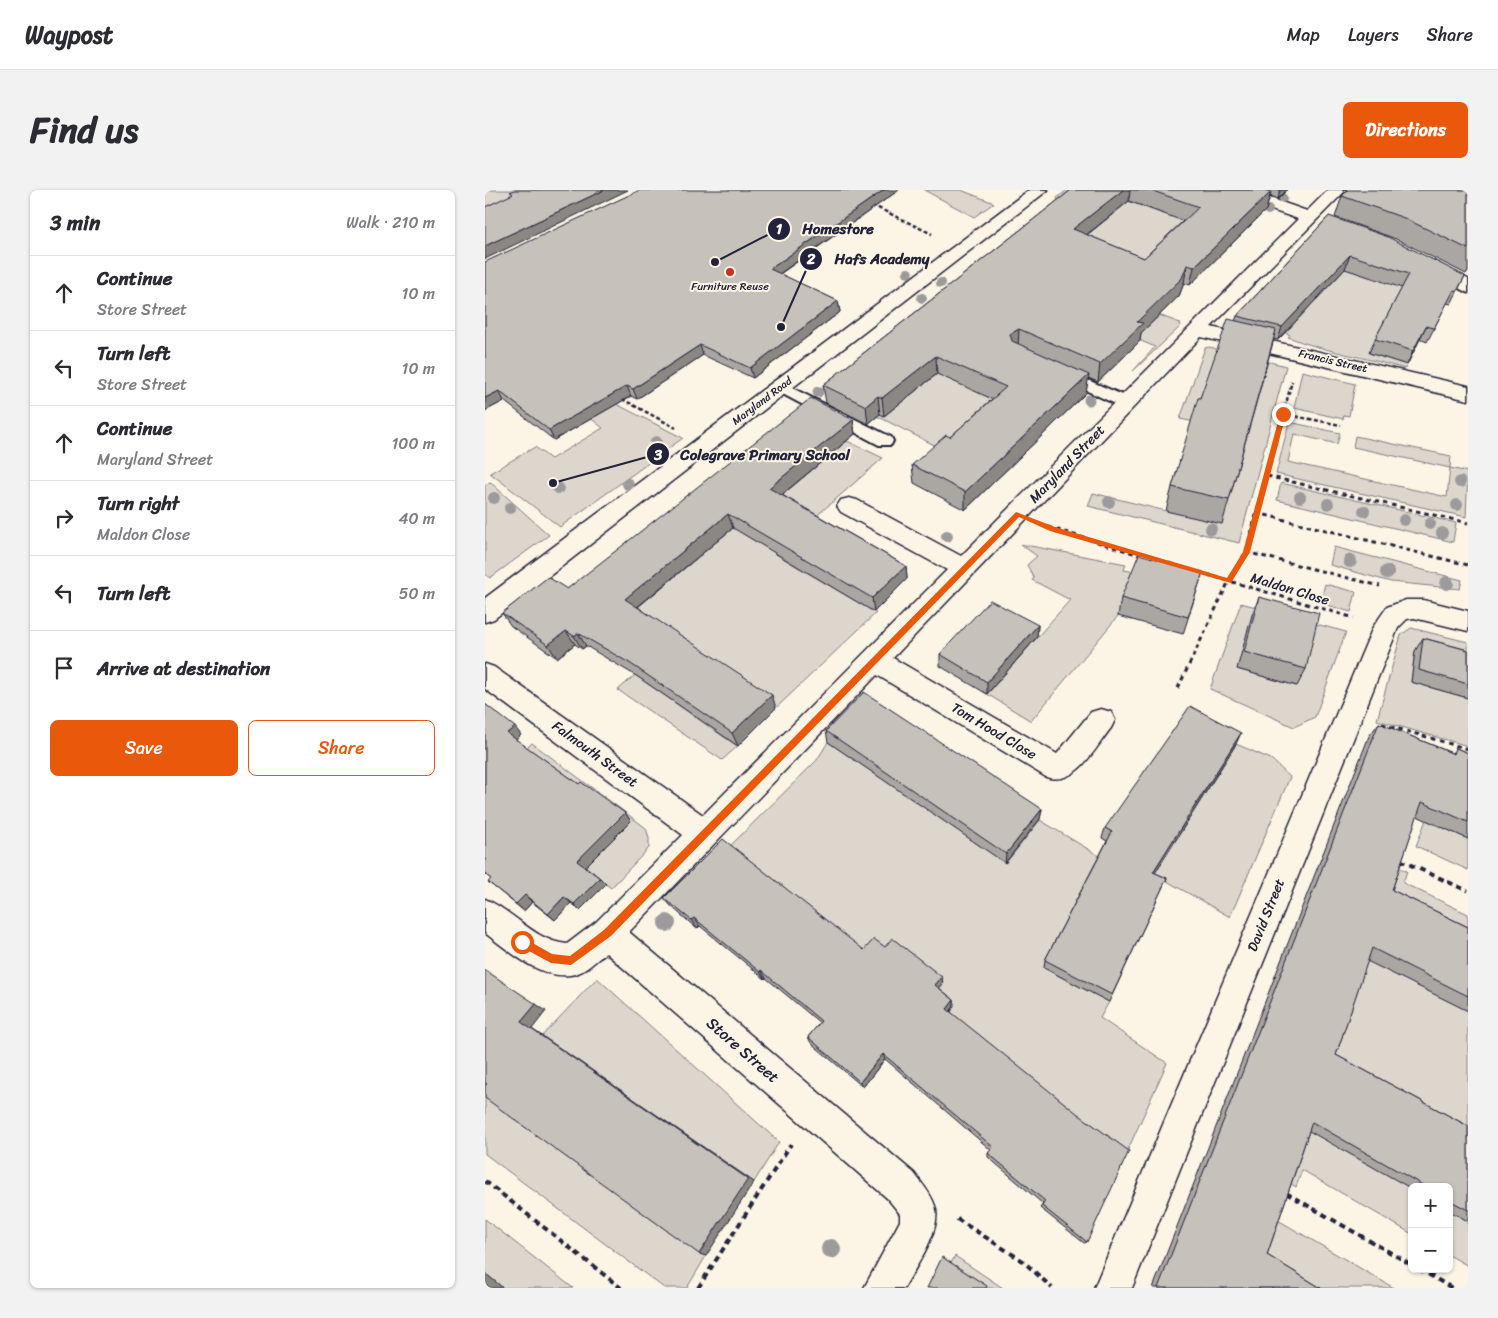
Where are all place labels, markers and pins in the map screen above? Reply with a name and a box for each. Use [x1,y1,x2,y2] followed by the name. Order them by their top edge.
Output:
[767,214,884,244] callout: Homestore
[799,244,939,274] callout: Hafs Academy
[724,266,736,278] marker: Furniture Reuse
[691,277,769,296] place label: Furniture Reuse
[646,439,860,469] callout: Colegrave Primary School

